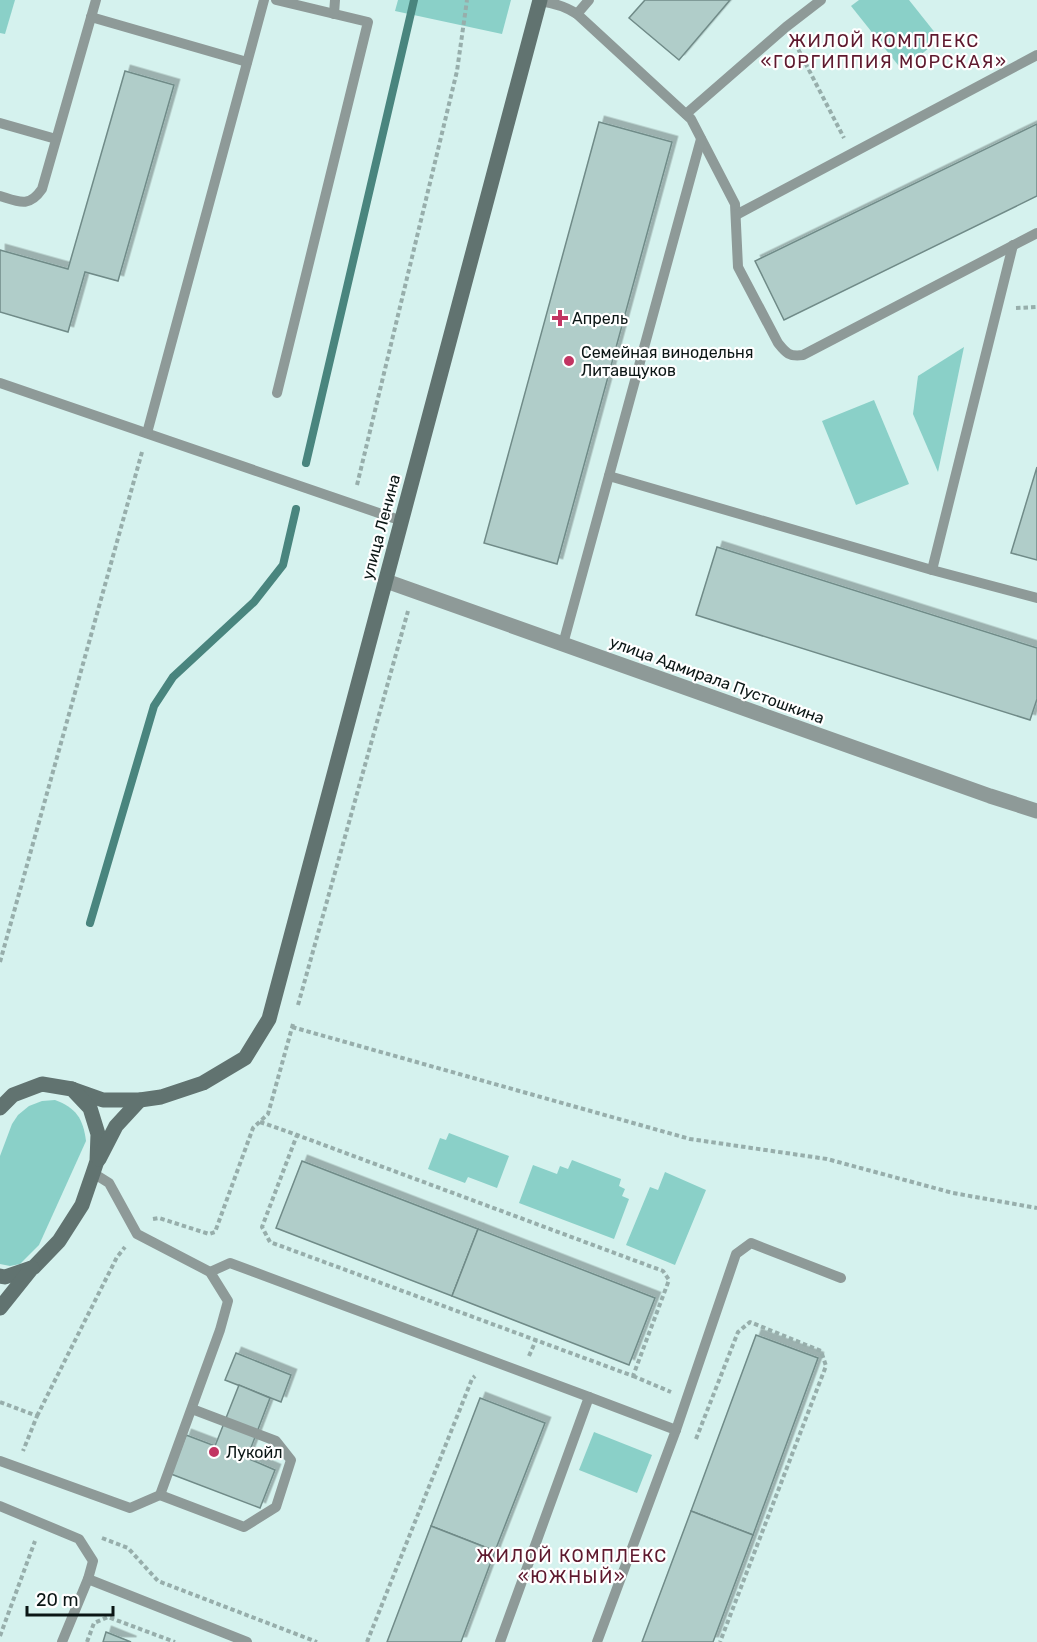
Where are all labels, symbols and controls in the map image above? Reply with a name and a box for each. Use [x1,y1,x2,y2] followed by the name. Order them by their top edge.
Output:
[761,30,1007,73] district label: ЖИЛОЙ КОМПЛЕКС «ГОРГИППИЯ МОРСКАЯ»
[572,309,628,328] place label: Апрель
[553,311,567,325] marker: Апрель
[581,343,753,380] place label: Семейная винодельня Литавщуков
[562,354,576,368] marker: Семейная винодельня Литавщуков
[358,472,404,582] street label: улица Ленина
[607,632,827,728] street label: улица Адмирала Пустошкина
[226,1443,282,1462] place label: Лукойл
[207,1445,221,1459] marker: Лукойл
[476,1545,668,1588] district label: ЖИЛОЙ КОМПЛЕКС «ЮЖНЫЙ»
[27,1579,112,1617] scale bar
[36,1589,78,1611] text: 20 m

